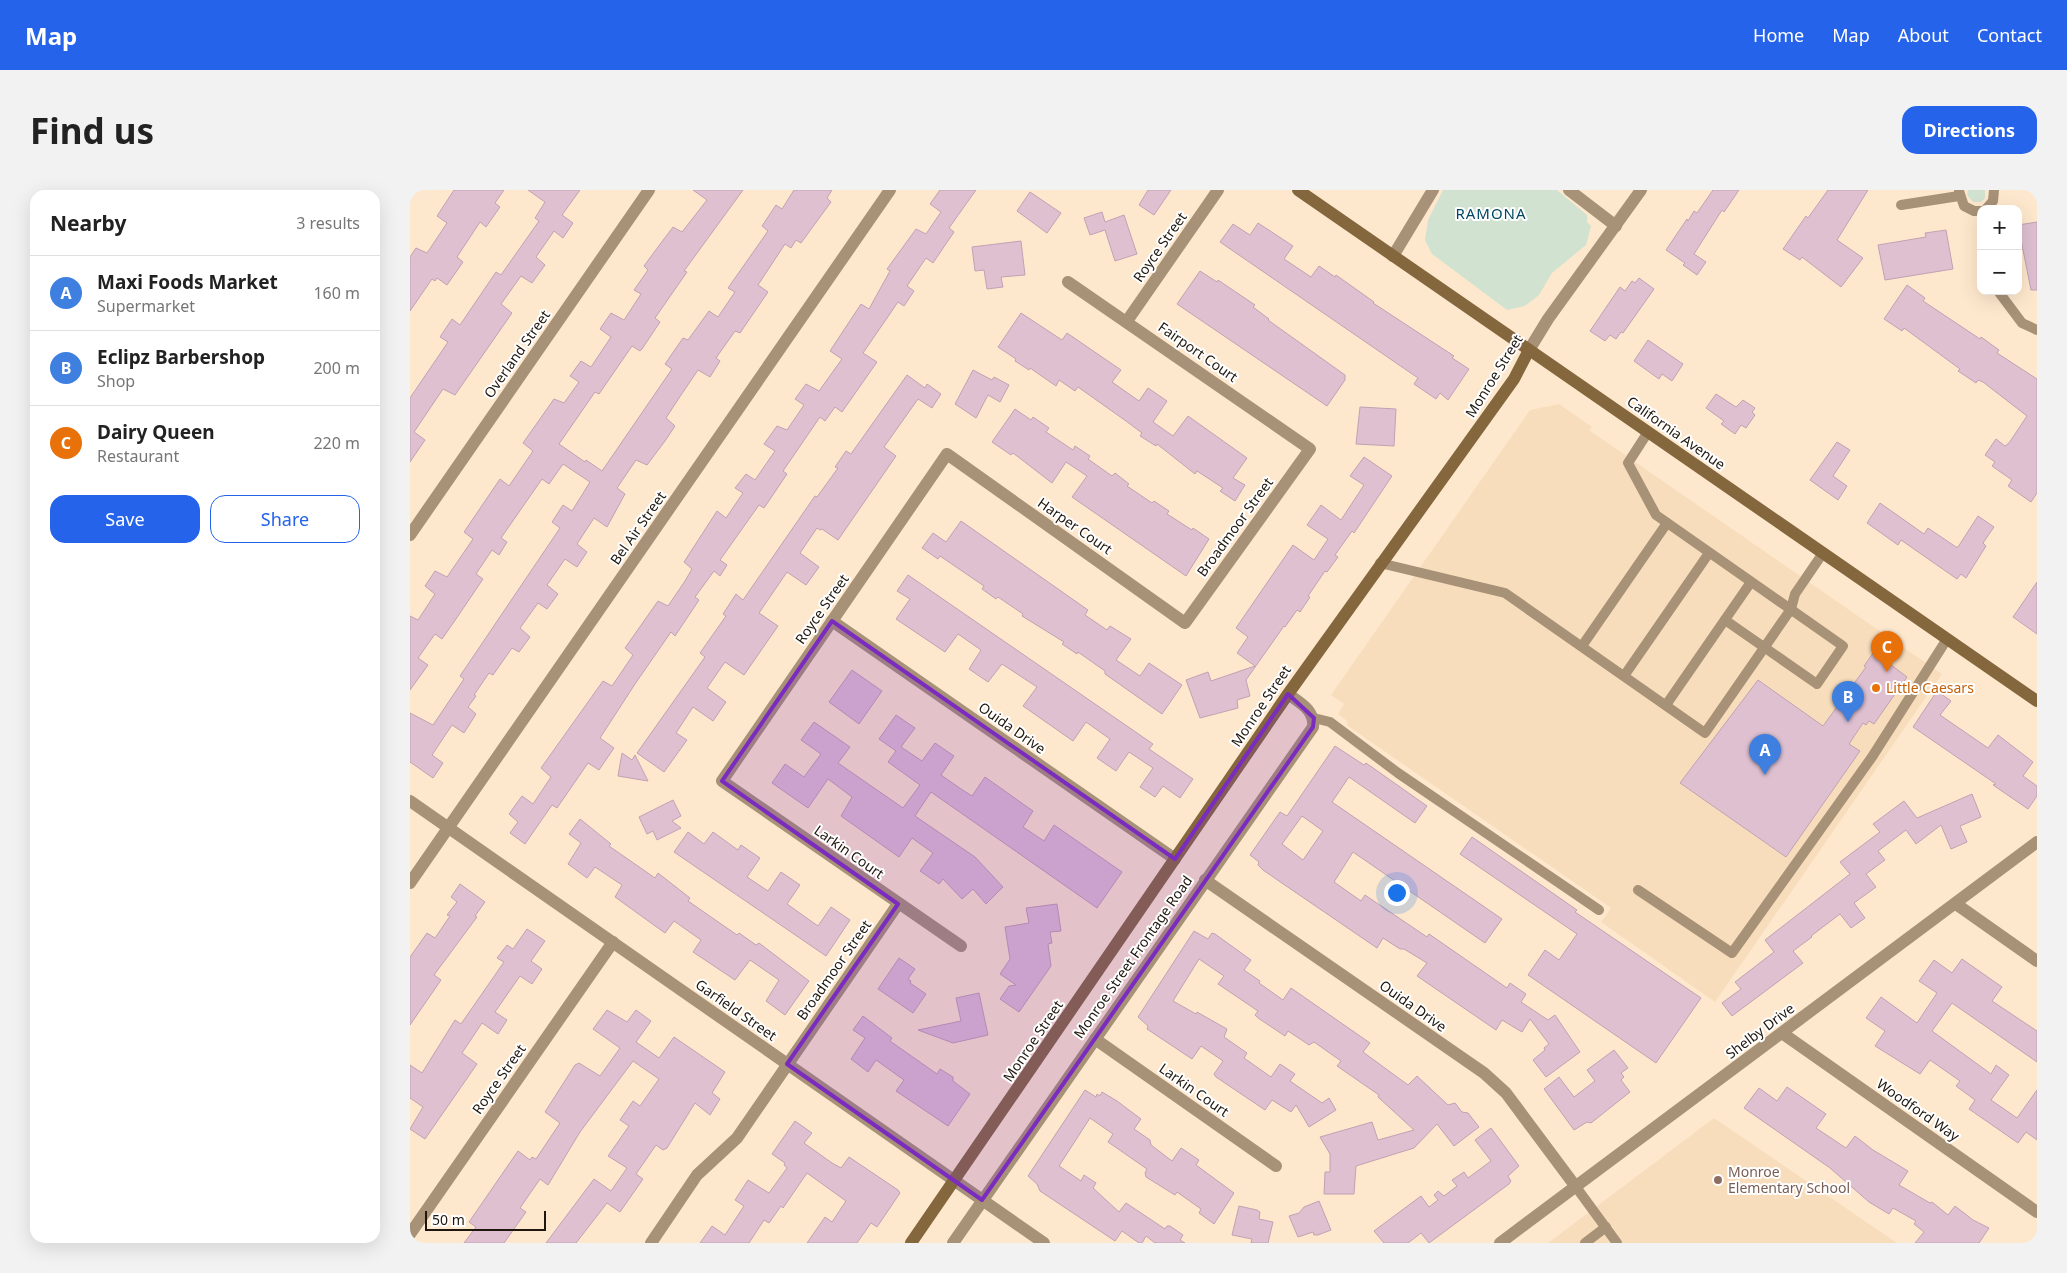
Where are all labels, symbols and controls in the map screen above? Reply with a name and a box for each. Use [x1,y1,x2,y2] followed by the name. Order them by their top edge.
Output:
[25,19,77,52] text: Map
[1753,23,1804,47] text: Home
[1832,23,1870,47] text: Map
[1898,23,1949,47] text: About
[1977,23,2042,47] text: Contact
[1902,106,2037,154] button: Directions
[30,107,154,154] text: Find us
[1455,203,1527,223] district label: RAMONA
[1977,205,2022,295] map controls
[1977,205,2022,250] button: +
[1128,208,1191,285] street label: Royce Street
[50,209,126,237] text: Nearby
[296,212,360,234] text: 3 results
[1977,250,2022,295] button: −
[97,269,278,295] text: Maxi Foods Market
[60,282,72,304] text: A
[313,282,360,304] text: 160 m
[97,295,195,317] text: Supermarket
[479,306,554,401] street label: Overland Street
[1155,317,1242,386] street label: Fairport Court
[1461,331,1527,421] street label: Monroe Street
[97,344,265,370] text: Eclipz Barbershop
[61,357,71,379] text: B
[313,357,360,379] text: 200 m
[97,370,135,392] text: Shop
[1623,392,1729,474] street label: California Avenue
[97,419,215,445] text: Dairy Queen
[61,432,71,454] text: C
[313,432,360,454] text: 220 m
[97,445,179,467] text: Restaurant
[1192,473,1277,580] street label: Broadmoor Street
[605,487,670,568] street label: Bel Air Street
[1034,493,1116,558] street label: Harper Court
[50,495,200,543] button: Save
[210,495,360,543] button: Share
[790,570,853,647] street label: Royce Street
[1871,631,1903,672] pin: C
[1226,661,1295,750] street label: Monroe Street
[1886,678,1974,697] place label: Little Caesars
[1832,681,1864,722] pin: B
[1870,682,1882,694] marker: Little Caesars
[975,697,1050,758] street label: Ouida Drive
[1749,734,1781,775] pin: A
[811,821,888,883] street label: Larkin Court
[1069,872,1196,1042] street label: Monroe Street Frontage Road
[1384,880,1410,906] your location
[792,916,875,1024] street label: Broadmoor Street
[692,975,781,1045] street label: Garfield Street
[1376,975,1451,1036] street label: Ouida Drive
[998,996,1067,1085] street label: Monroe Street
[1721,998,1798,1063] street label: Shelby Drive
[467,1040,530,1117] street label: Royce Street
[1156,1059,1233,1121] street label: Larkin Court
[1873,1074,1964,1146] street label: Woodford Way
[1728,1162,1850,1197] place label: Monroe Elementary School
[1712,1174,1724,1186] marker: Monroe Elementary School
[425,1208,546,1231] scale bar
[432,1210,465,1229] text: 50 m

